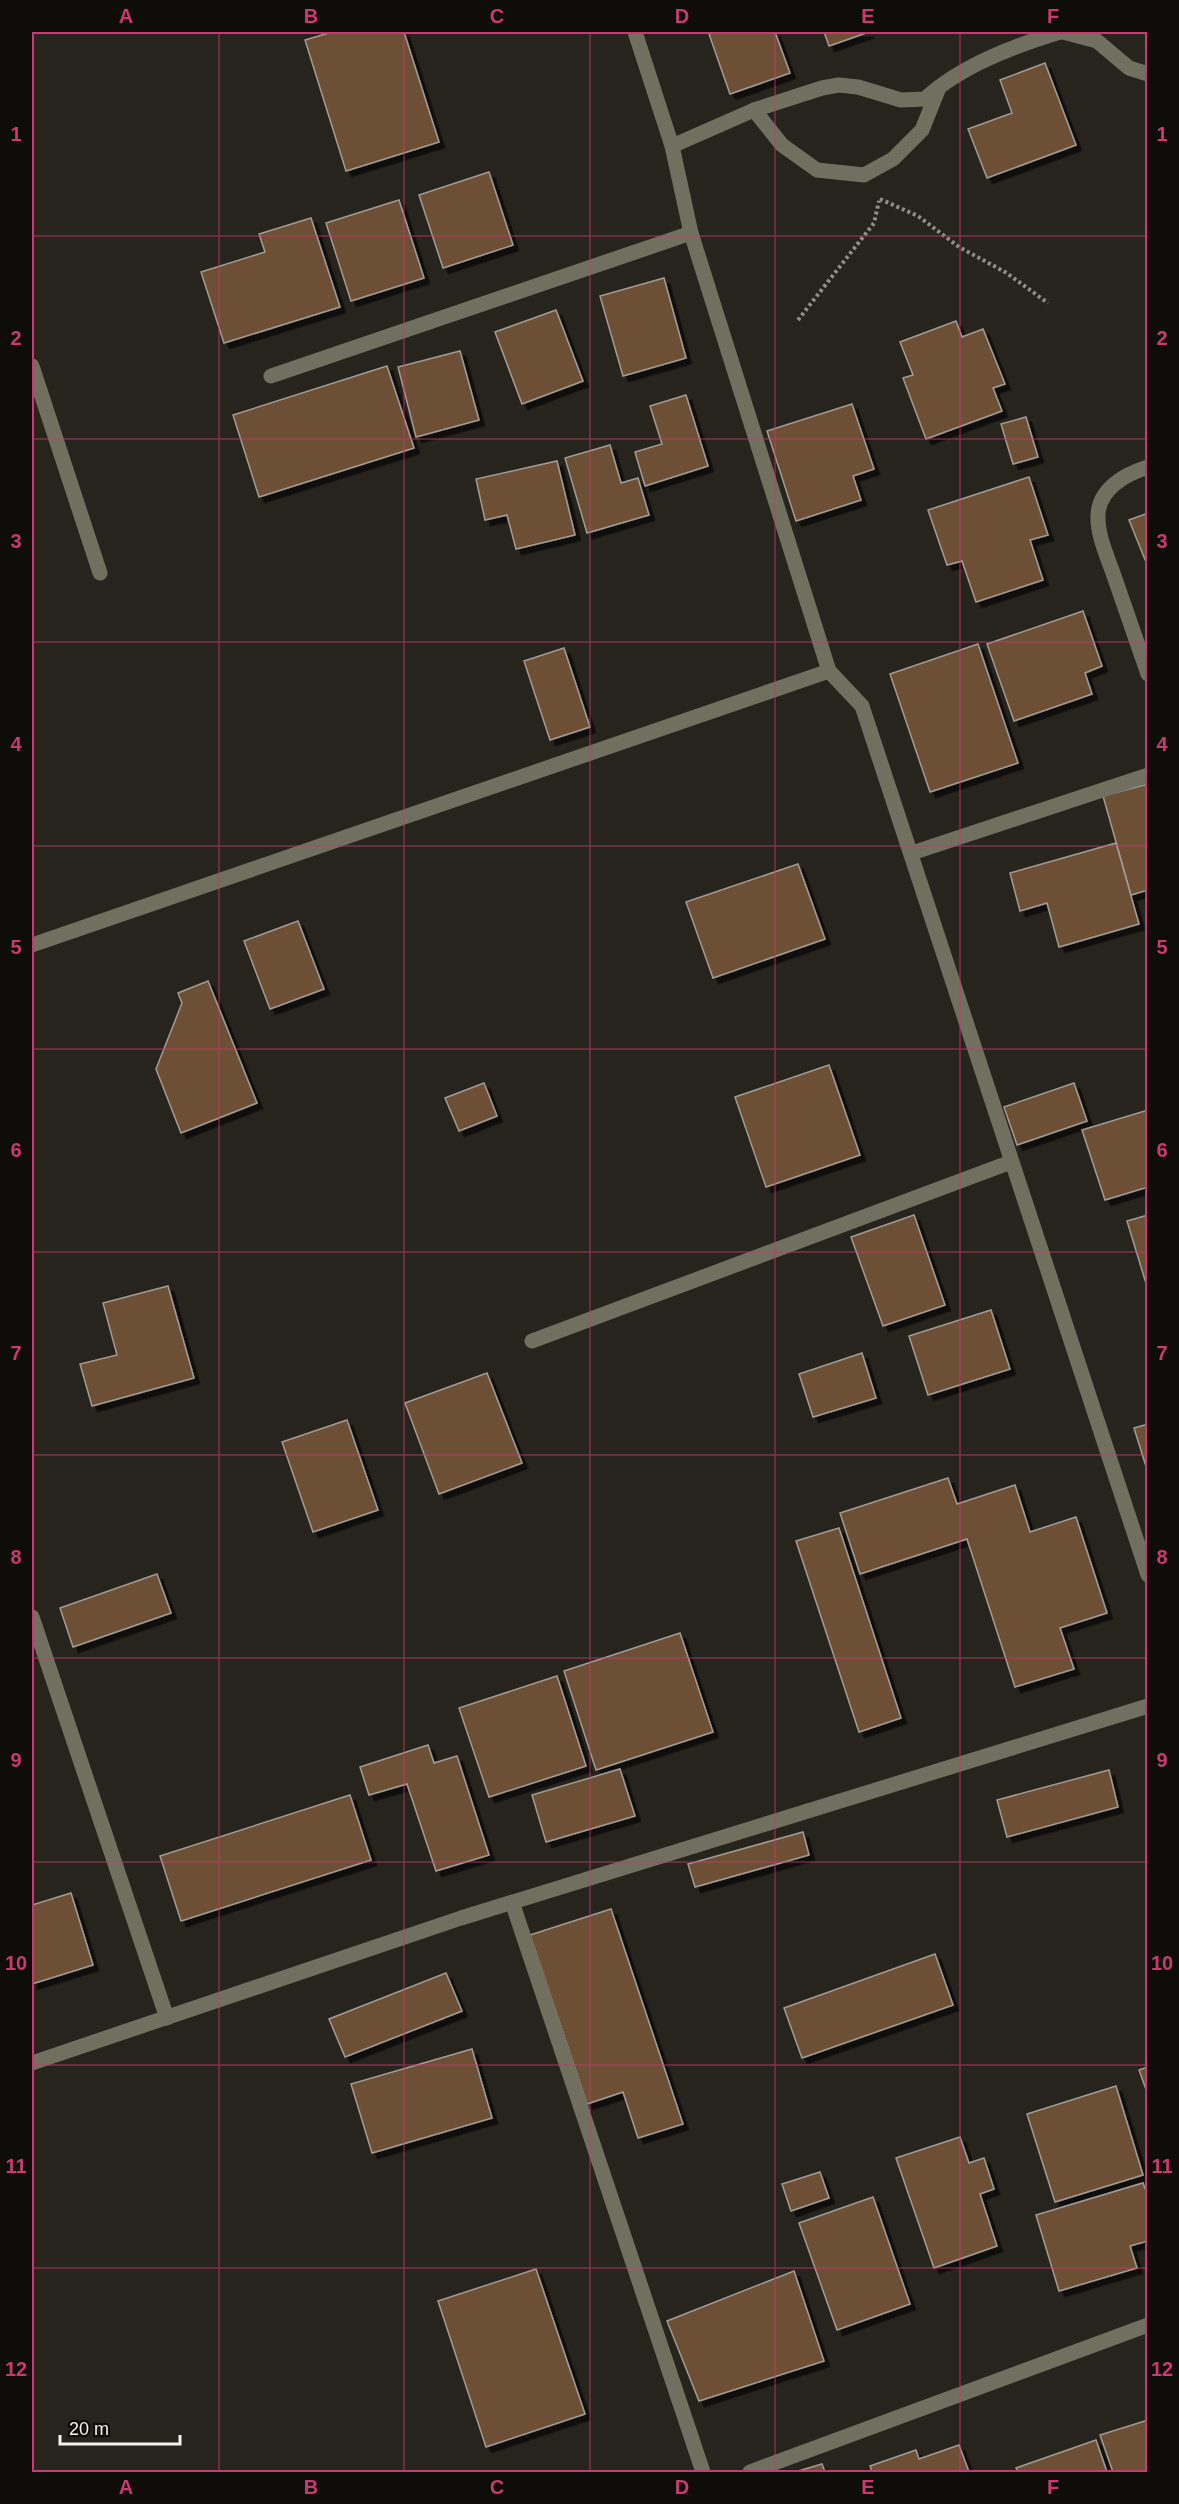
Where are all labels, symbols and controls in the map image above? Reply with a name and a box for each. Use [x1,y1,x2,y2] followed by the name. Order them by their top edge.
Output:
[119,5,133,27] text: A
[304,5,318,27] text: B
[490,5,504,27] text: C
[675,5,689,27] text: D
[861,5,875,27] text: E
[1047,5,1059,27] text: F
[10,123,22,145] text: 1
[1156,123,1168,145] text: 1
[10,327,22,349] text: 2
[1156,327,1168,349] text: 2
[10,530,22,552] text: 3
[1156,530,1168,552] text: 3
[10,733,22,755] text: 4
[1156,733,1168,755] text: 4
[10,936,22,958] text: 5
[1156,936,1168,958] text: 5
[10,1139,22,1161] text: 6
[1156,1139,1168,1161] text: 6
[10,1342,22,1364] text: 7
[1156,1342,1168,1364] text: 7
[10,1546,22,1568] text: 8
[1156,1546,1168,1568] text: 8
[10,1749,22,1771] text: 9
[1156,1749,1168,1771] text: 9
[5,1952,27,1974] text: 10
[1151,1952,1173,1974] text: 10
[5,2155,27,2177] text: 11
[1151,2155,1173,2177] text: 11
[5,2358,27,2380] text: 12
[1151,2358,1173,2380] text: 12
[60,2408,180,2446] scale bar
[69,2419,109,2439] text: 20 m
[119,2476,133,2498] text: A
[304,2476,318,2498] text: B
[490,2476,504,2498] text: C
[675,2476,689,2498] text: D
[861,2476,875,2498] text: E
[1047,2476,1059,2498] text: F

